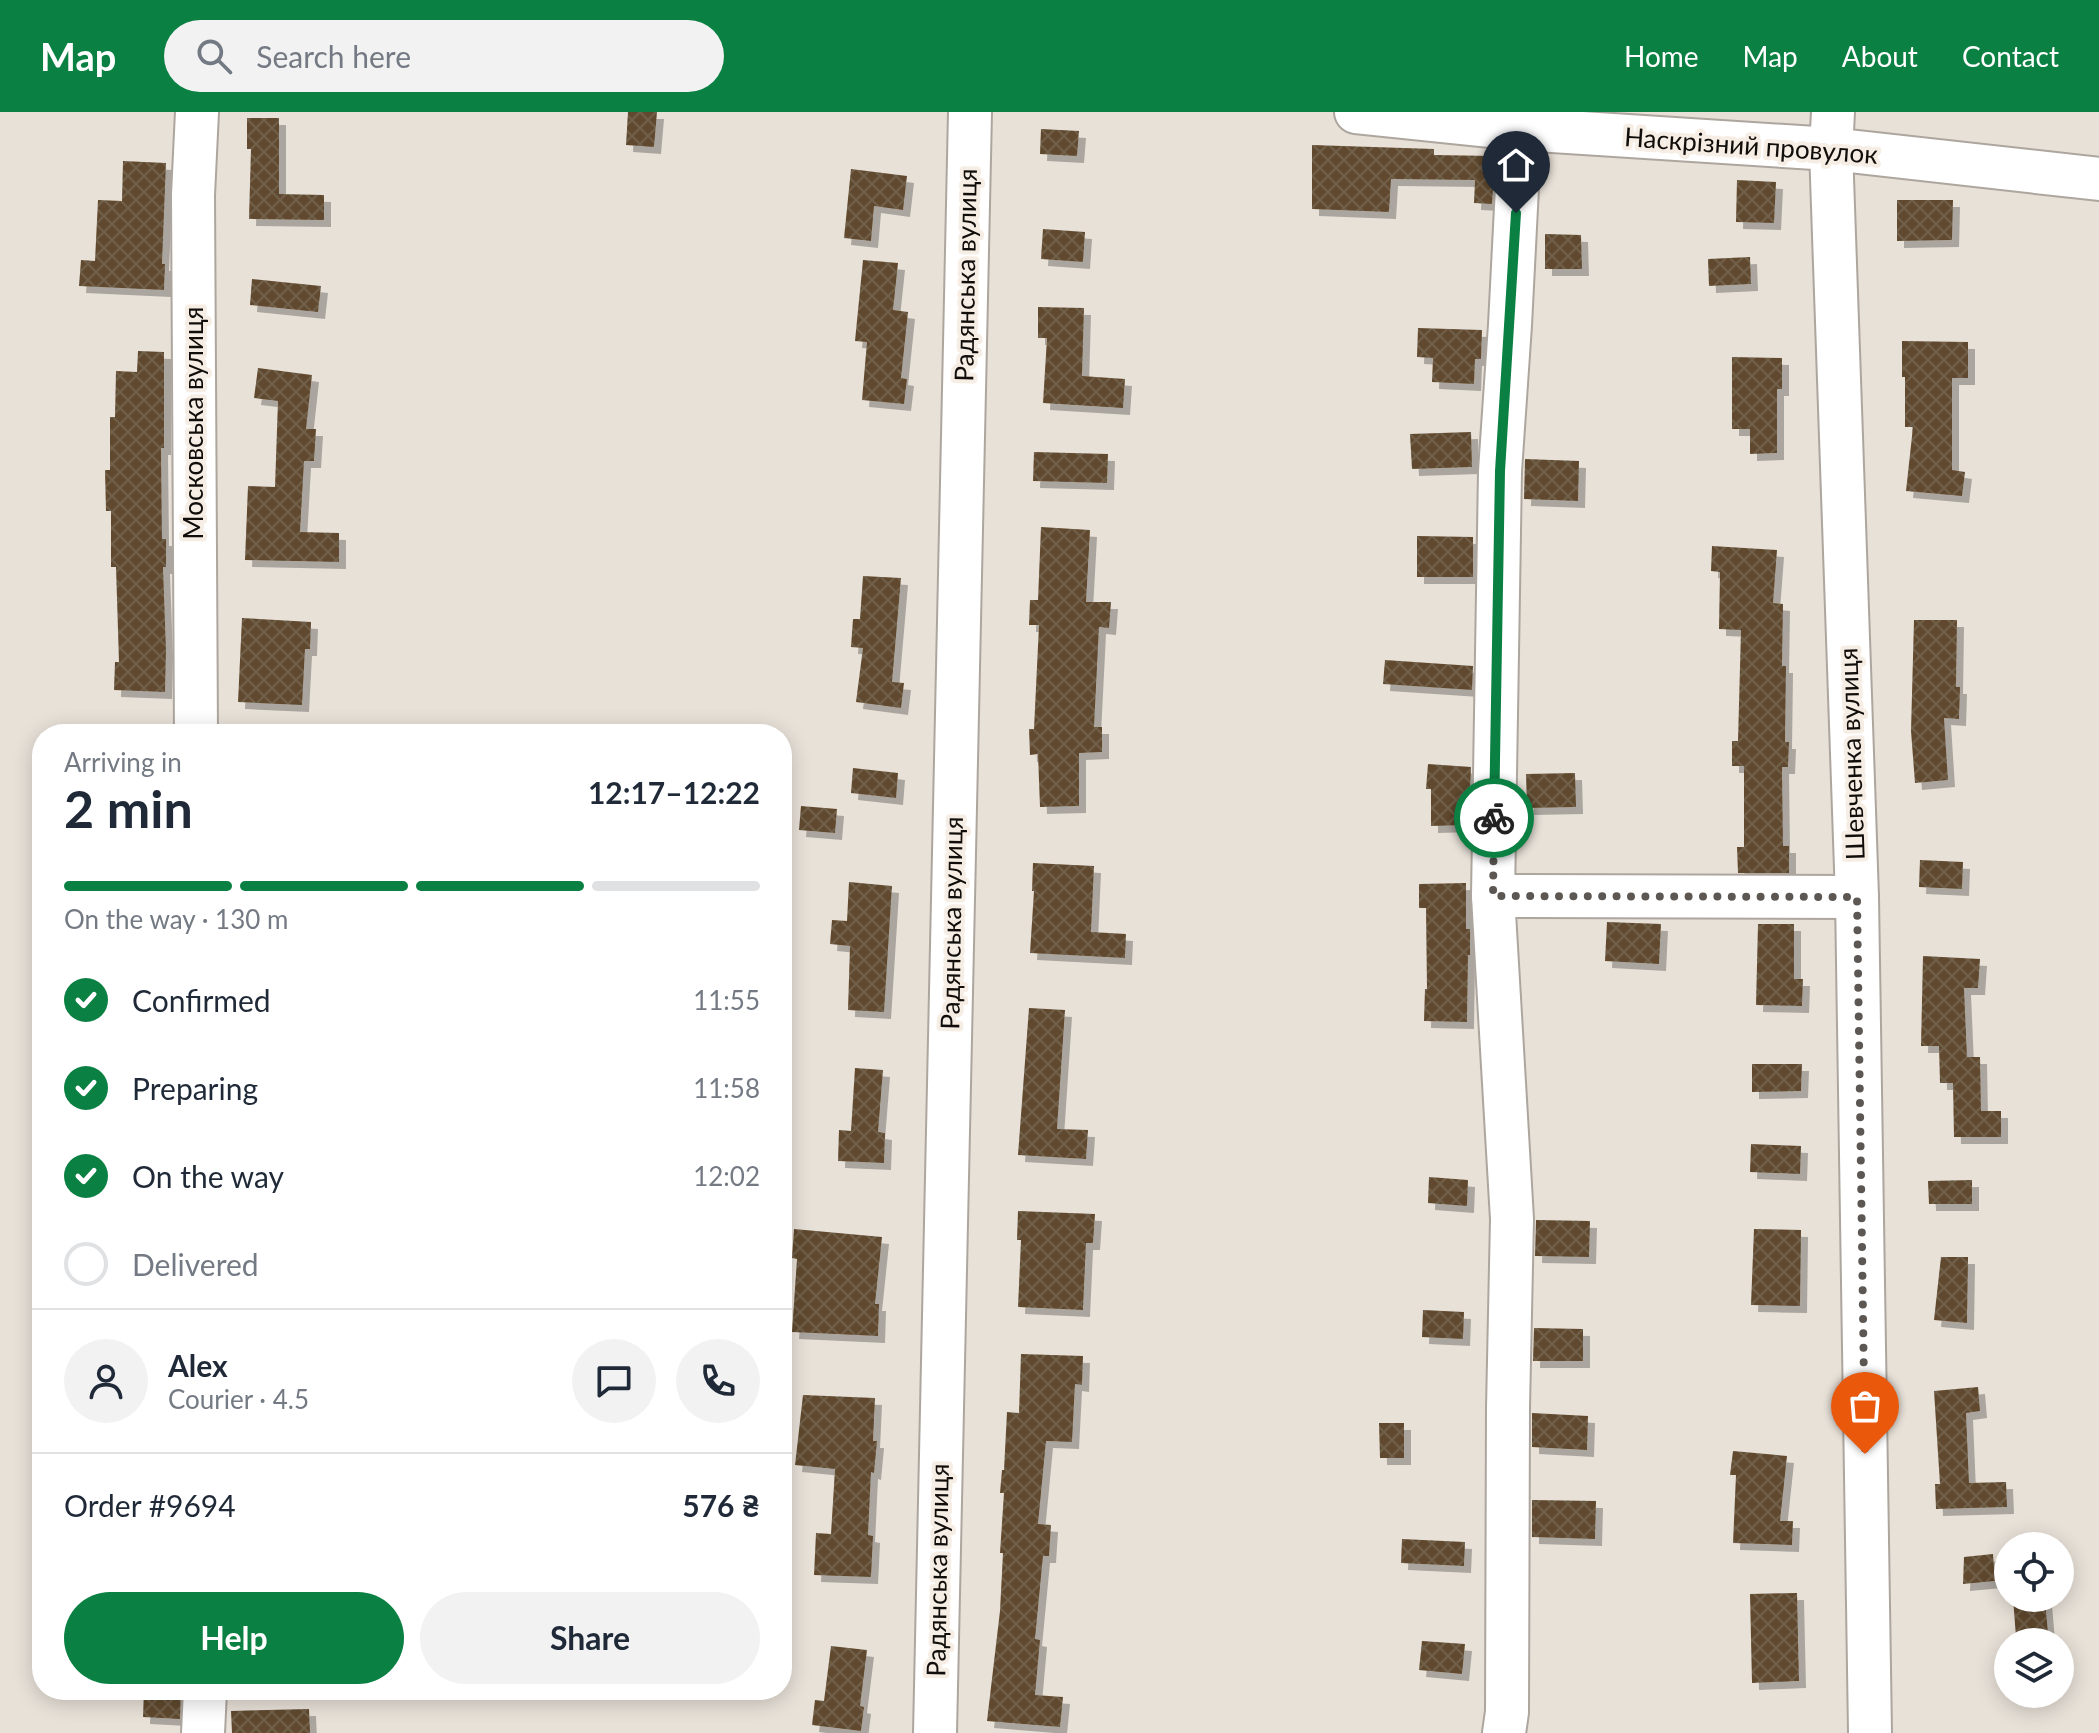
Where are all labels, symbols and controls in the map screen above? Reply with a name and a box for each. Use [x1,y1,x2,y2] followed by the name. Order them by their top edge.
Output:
[164,20,724,92] search box
[40,33,116,79] text: Map
[192,34,236,78] icon: search
[256,38,411,74] text: Search here
[1624,39,1699,73] text: Home
[1743,39,1798,73] text: Map
[1842,39,1918,73] text: About
[1962,39,2059,73] text: Contact
[1623,120,1879,170] street label: Наскрізний провулок
[1482,131,1550,213] pin
[1494,143,1538,187] icon: home
[947,168,983,382] street label: Радянська вулиця
[177,307,209,539] street label: Московська вулиця
[1831,647,1871,861] street label: Шевченка вулиця
[64,746,182,778] text: Arriving in
[588,774,760,810] text: 12:17–12:22
[64,777,193,839] text: 2 min
[1454,778,1534,858] courier
[1472,796,1516,840] icon: bike
[933,816,969,1030] street label: Радянська вулиця
[64,903,288,935] text: On the way · 130 m
[64,978,108,1022] icon: check
[132,982,271,1018] text: Confirmed
[693,984,760,1016] text: 11:55
[64,1066,108,1110] icon: check
[132,1070,258,1106] text: Preparing
[693,1072,760,1104] text: 11:58
[64,1154,108,1198] icon: check
[132,1158,284,1194] text: On the way
[693,1160,760,1192] text: 12:02
[132,1246,259,1282] text: Delivered
[64,1339,148,1423] button: person
[572,1339,656,1423] button: chat
[676,1339,760,1423] button: phone
[168,1347,228,1383] text: Alex
[1831,1372,1899,1454] pin
[168,1383,309,1415] text: Courier · 4.5
[1843,1384,1887,1428] icon: bag
[919,1463,955,1677] street label: Радянська вулиця
[64,1487,236,1523] text: Order #9694
[682,1487,760,1523] text: 576 ₴
[1994,1532,2074,1708] map controls
[1994,1532,2074,1612] button: locate
[64,1592,404,1684] button: Help
[420,1592,760,1684] button: Share
[1994,1628,2074,1708] button: layers

